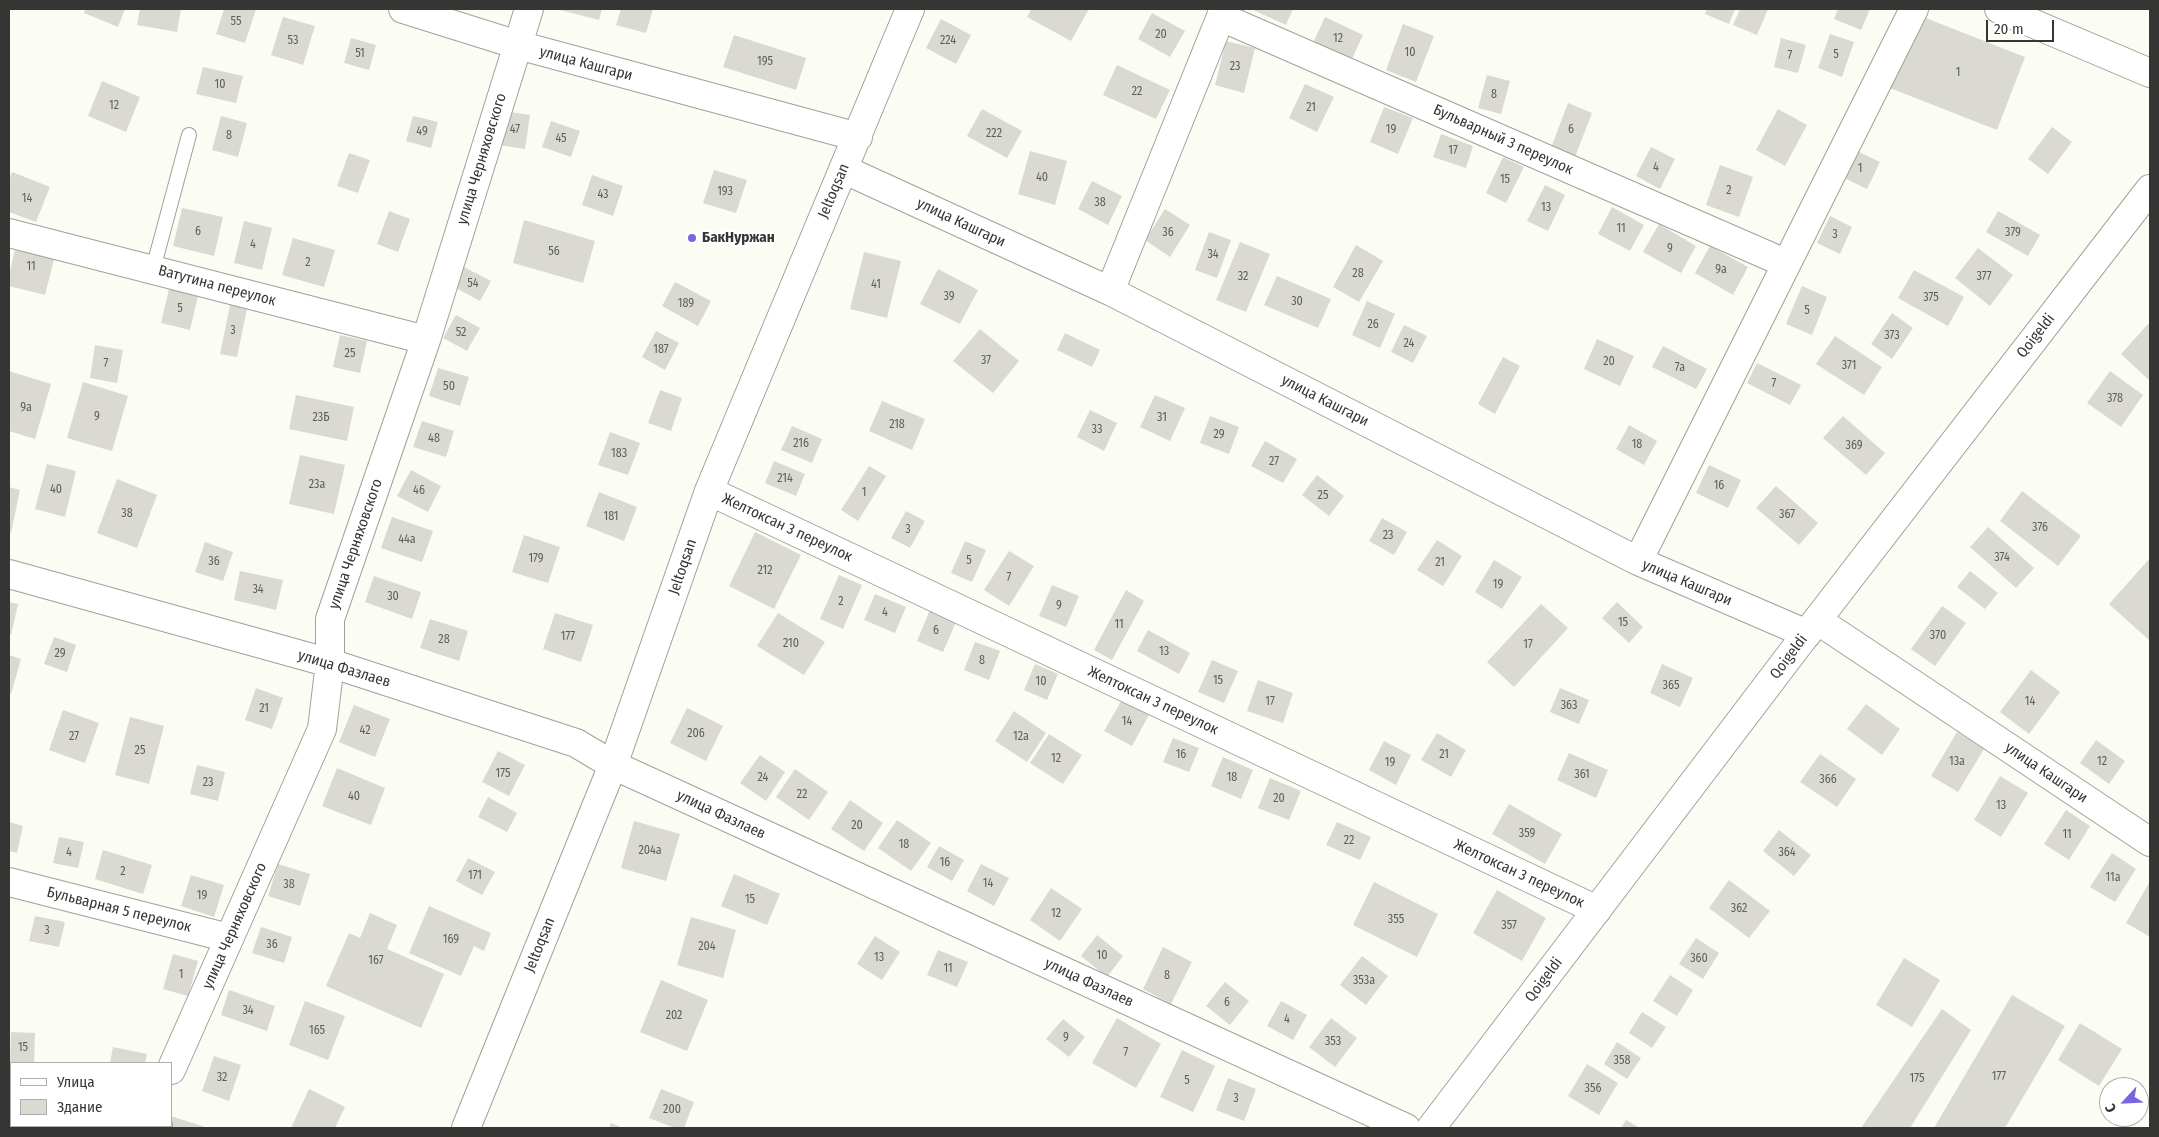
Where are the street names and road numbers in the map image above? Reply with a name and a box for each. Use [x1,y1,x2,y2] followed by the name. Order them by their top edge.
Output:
[537,43,635,85] street label: улица Кашгари
[453,91,511,227] street label: улица Черняховского
[1430,101,1576,179] street label: Бульварный 3 переулок
[814,161,854,221] street label: Jeltoqsan
[914,195,1008,251] street label: улица Кашгари
[156,262,278,310] street label: Ватутина переулок
[2013,310,2059,362] street label: Qoigeldi
[1278,371,1372,431] street label: улица Кашгари
[325,477,387,611] street label: улица Черняховского
[719,490,855,566] street label: Желтоксан 3 переулок
[665,537,701,597] street label: Jeltoqsan
[1639,556,1735,610] street label: улица Кашгари
[1766,631,1812,683] street label: Qoigeldi
[296,646,392,692] street label: улица Фазлаев
[1085,663,1221,739] street label: Желтоксан 3 переулок
[2001,739,2091,807] street label: улица Кашгари
[674,787,768,843] street label: улица Фазлаев
[1451,836,1587,912] street label: Желтоксан 3 переулок
[199,860,271,992] street label: улица Черняховского
[45,883,193,937] street label: Бульварная 5 переулок
[521,915,559,975] street label: Jeltoqsan
[1521,954,1567,1006] street label: Qoigeldi
[1042,955,1136,1011] street label: улица Фазлаев

